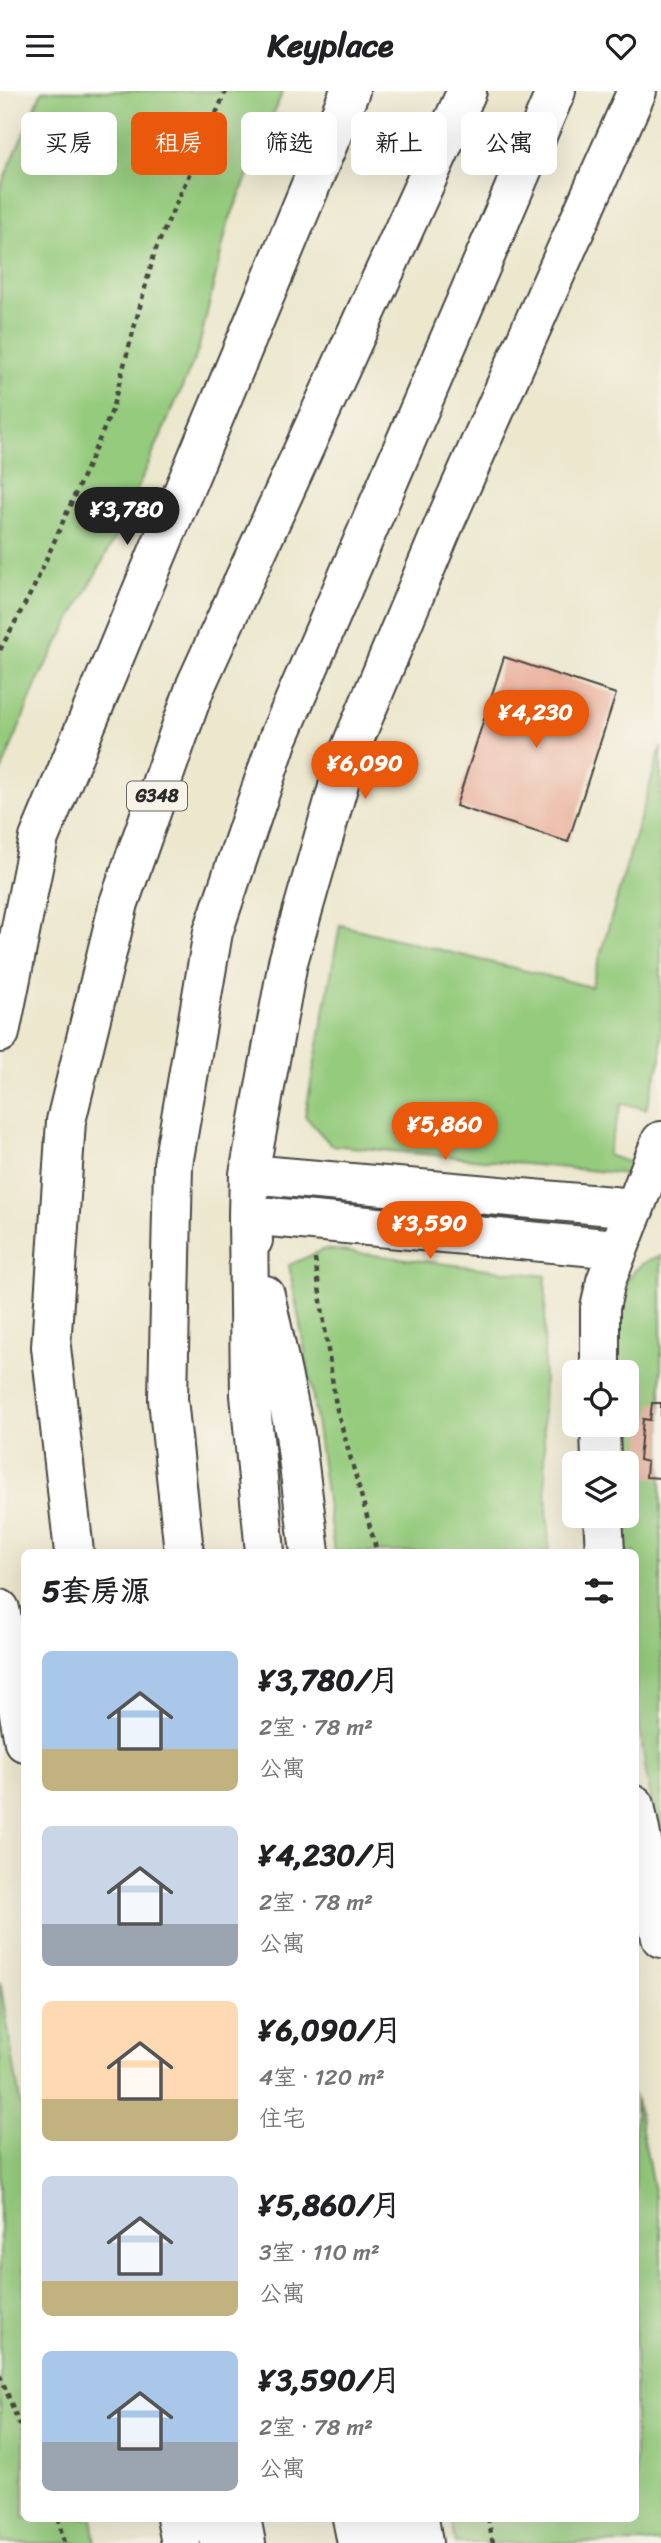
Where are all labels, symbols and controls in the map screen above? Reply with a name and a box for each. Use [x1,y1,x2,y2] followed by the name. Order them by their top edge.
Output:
[268,17,393,74] text: Keyplace
[21,27,59,65] icon: menu
[602,27,640,65] icon: heart
[21,112,117,175] chip: 买房
[131,112,227,175] chip: 租房
[241,112,337,175] chip: 筛选
[351,112,447,175] chip: 新上
[461,112,557,175] chip: 公寓
[70,487,184,547] pin: ¥3,780
[90,489,164,530] text: ¥3,780
[479,691,593,750] pin: ¥4,230
[499,692,573,733] text: ¥4,230
[308,741,422,801] pin: ¥6,090
[327,743,403,784] text: ¥6,090
[127,781,187,811] road number: G348
[388,1103,502,1162] pin: ¥5,860
[408,1104,482,1145] text: ¥5,860
[373,1201,487,1261] pin: ¥3,590
[393,1203,467,1244] text: ¥3,590
[562,1360,639,1528] map controls
[562,1360,639,1437] button: locate
[562,1451,639,1528] button: layers
[42,1564,150,1618] text: 5套房源
[580,1572,618,1610] icon: filters
[259,1653,399,1707] text: ¥3,780/月
[98,1679,182,1763] icon: home
[259,1707,373,1748] text: 2室 · 78 m²
[259,1748,305,1789] text: 公寓
[259,1828,400,1882] text: ¥4,230/月
[98,1854,182,1938] icon: home
[259,1882,373,1923] text: 2室 · 78 m²
[259,1923,305,1964] text: 公寓
[259,2003,402,2057] text: ¥6,090/月
[98,2029,182,2113] icon: home
[259,2057,385,2098] text: 4室 · 120 m²
[259,2098,305,2139] text: 住宅
[259,2178,401,2232] text: ¥5,860/月
[98,2204,182,2288] icon: home
[259,2232,380,2273] text: 3室 · 110 m²
[259,2273,305,2314] text: 公寓
[259,2353,401,2407] text: ¥3,590/月
[98,2379,182,2463] icon: home
[259,2407,373,2448] text: 2室 · 78 m²
[259,2448,305,2489] text: 公寓

